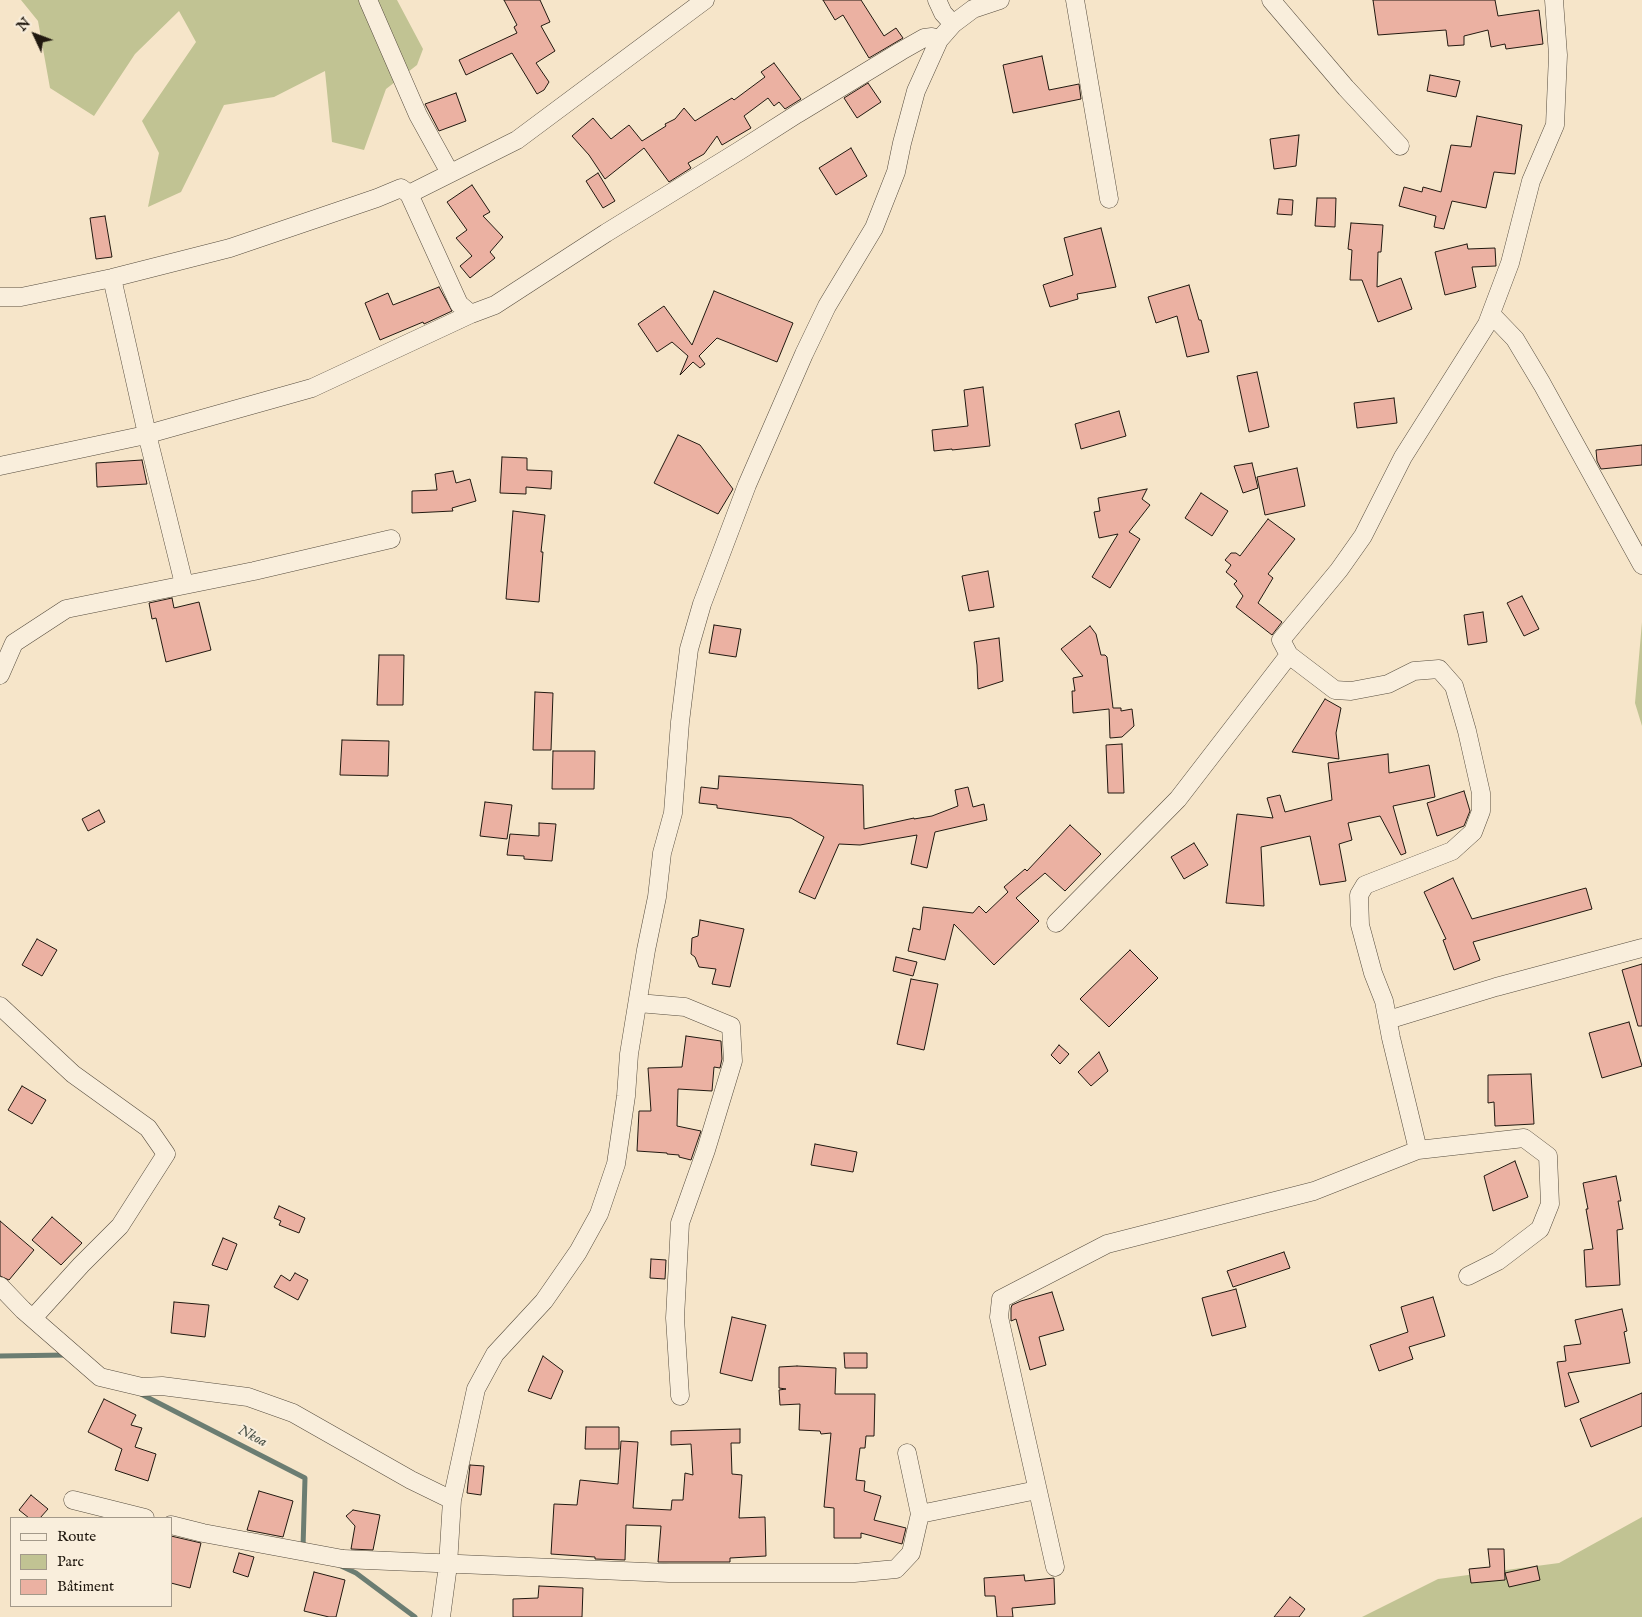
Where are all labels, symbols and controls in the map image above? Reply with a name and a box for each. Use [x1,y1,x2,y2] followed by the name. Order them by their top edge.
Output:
[10,10,60,60] north arrow
[13,14,35,35] text: N
[234,1422,270,1452] water label: Nkoa
[10,1517,172,1607] legend
[57,1527,96,1546] text: Route
[57,1552,84,1571] text: Parc
[57,1577,114,1596] text: Bâtiment

